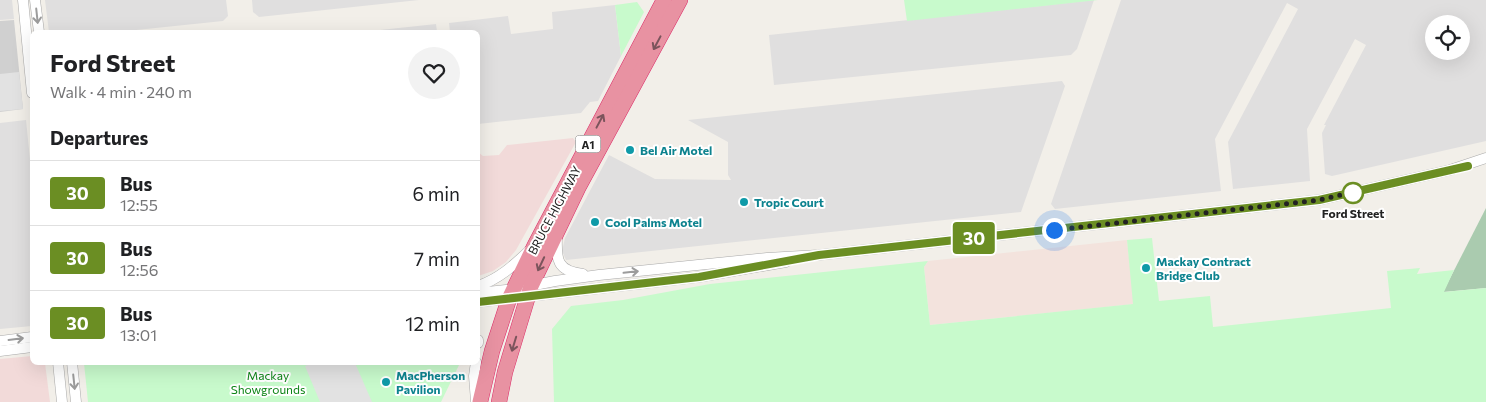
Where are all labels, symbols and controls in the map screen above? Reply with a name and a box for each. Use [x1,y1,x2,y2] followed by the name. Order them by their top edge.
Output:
[32,8,42,24] one-way arrow
[1425,15,1470,60] map controls
[1425,15,1470,60] button: locate
[652,35,661,50] one-way arrow
[408,47,460,99] button: heart
[50,48,175,77] text: Ford Street
[50,82,192,101] text: Walk · 4 min · 240 m
[595,114,605,129] one-way arrow
[50,126,148,149] text: Departures
[576,136,600,152] road number: A1
[640,143,712,157] place label: Bel Air Motel
[624,144,636,156] marker: Bel Air Motel
[525,163,583,257] street label: BRUCE HIGHWAY
[120,172,152,195] text: Bus
[66,182,89,204] text: 30
[412,182,460,205] text: 6 min
[1342,182,1364,204] marker: Ford Street
[120,195,158,214] text: 12:55
[754,195,824,209] place label: Tropic Court
[738,196,750,208] marker: Tropic Court
[1322,206,1384,220] place label: Ford Street
[605,215,702,229] place label: Cool Palms Motel
[589,216,601,228] marker: Cool Palms Motel
[1042,218,1067,243] your location
[952,222,996,254] line badge: 30
[963,227,985,249] text: 30
[120,237,152,260] text: Bus
[66,247,89,269] text: 30
[414,247,460,270] text: 7 min
[1156,254,1251,282] place label: Mackay Contract Bridge Club
[535,256,545,271] one-way arrow
[120,260,158,279] text: 12:56
[1140,262,1152,274] marker: Mackay Contract Bridge Club
[623,267,639,277] one-way arrow
[120,302,152,325] text: Bus
[66,312,89,334] text: 30
[405,312,460,335] text: 12 min
[120,325,157,344] text: 13:01
[8,334,24,344] one-way arrow
[508,335,518,351] one-way arrow
[231,368,305,396] park label: Mackay Showgrounds
[396,368,465,396] place label: MacPherson Pavilion
[69,374,78,390] one-way arrow
[380,376,392,388] marker: MacPherson Pavilion

